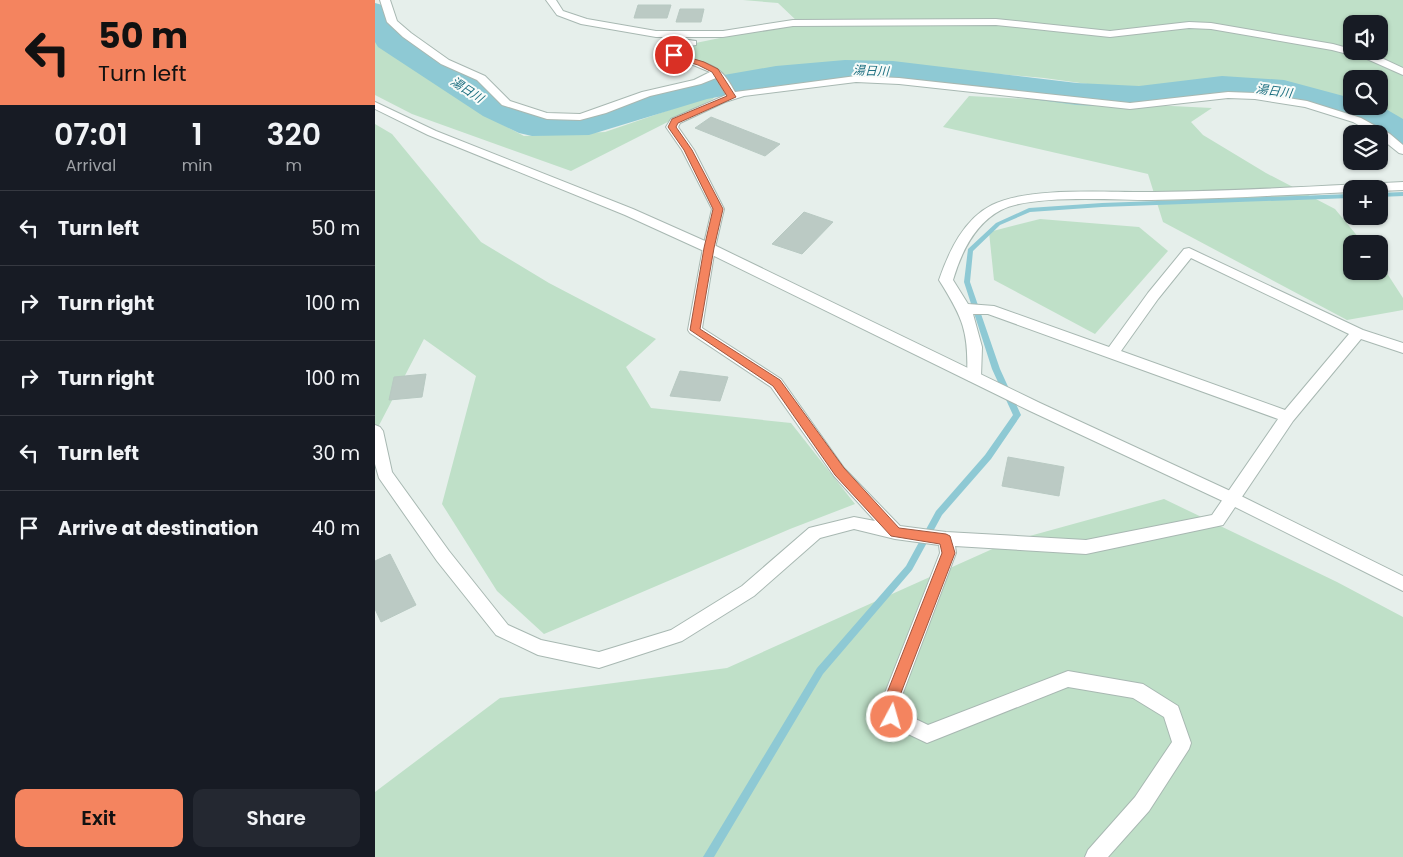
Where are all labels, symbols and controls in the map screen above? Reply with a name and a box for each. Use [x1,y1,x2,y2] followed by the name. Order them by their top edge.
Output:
[98,11,188,60] text: 50 m
[1343,15,1388,280] map controls
[1343,15,1388,60] button: sound
[15,20,80,85] icon: left
[653,34,695,76] pin
[660,41,688,69] icon: arrive
[98,58,186,89] text: Turn left
[853,61,891,80] water label: 湯日川
[1343,70,1388,115] button: search
[448,73,489,108] water label: 湯日川
[1255,80,1295,102] water label: 湯日川
[54,113,128,156] text: 07:01
[192,113,203,156] text: 1
[266,113,321,156] text: 320
[1343,125,1388,170] button: layers
[66,154,116,177] text: Arrival
[182,154,213,177] text: min
[286,154,302,177] text: m
[1343,180,1388,225] button: +
[15,214,43,242] icon: left
[58,215,139,242] text: Turn left
[311,215,360,242] text: 50 m
[1343,235,1388,280] button: −
[15,289,43,317] icon: right
[58,290,154,317] text: Turn right
[305,290,360,317] text: 100 m
[15,364,43,392] icon: right
[58,365,154,392] text: Turn right
[305,365,360,392] text: 100 m
[15,439,43,467] icon: left
[58,440,139,467] text: Turn left
[312,440,360,467] text: 30 m
[15,514,43,542] icon: arrive
[58,515,259,542] text: Arrive at destination
[311,515,360,542] text: 40 m
[865,690,917,742] position arrow
[15,789,183,847] button: Exit
[193,789,360,847] button: Share

